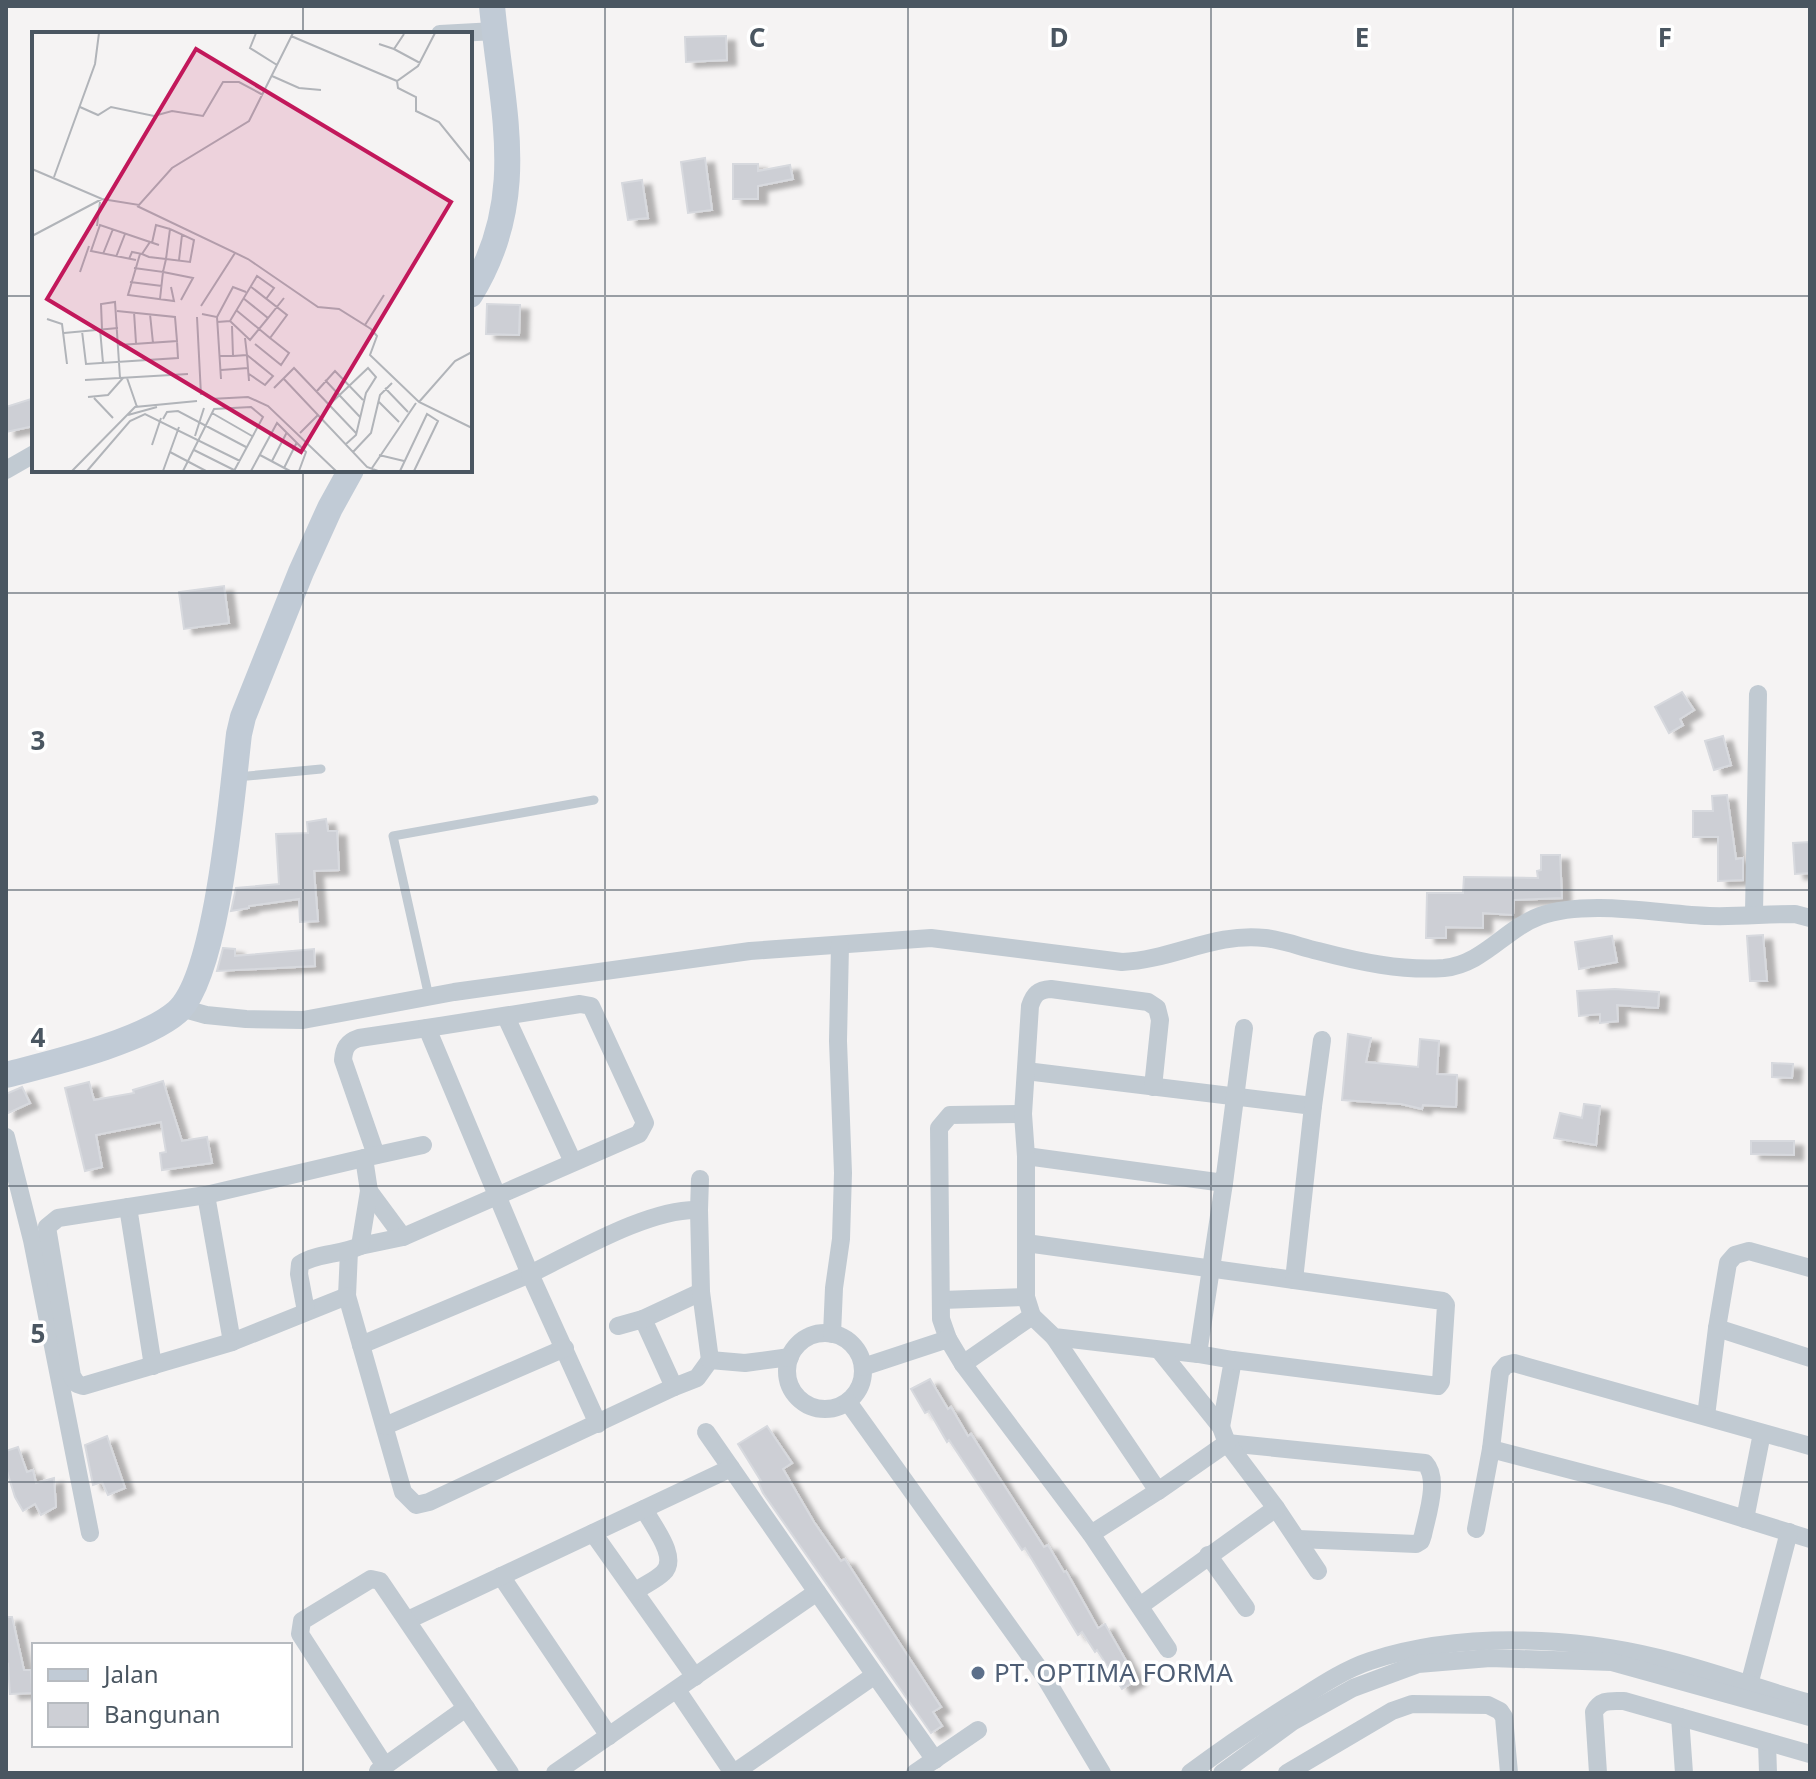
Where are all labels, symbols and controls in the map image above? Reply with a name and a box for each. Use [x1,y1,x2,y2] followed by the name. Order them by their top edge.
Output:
[749,19,765,55] text: C
[1049,19,1069,55] text: D
[1355,19,1369,55] text: E
[1658,19,1672,55] text: F
[32,32,472,472] inset map
[31,722,45,758] text: 3
[31,1019,46,1055] text: 4
[31,1315,45,1351] text: 5
[32,1643,292,1747] legend
[994,1654,1233,1690] place label: PT. OPTIMA FORMA
[102,1657,159,1690] text: Jalan
[969,1664,987,1682] marker: PT. OPTIMA FORMA
[104,1697,221,1730] text: Bangunan

